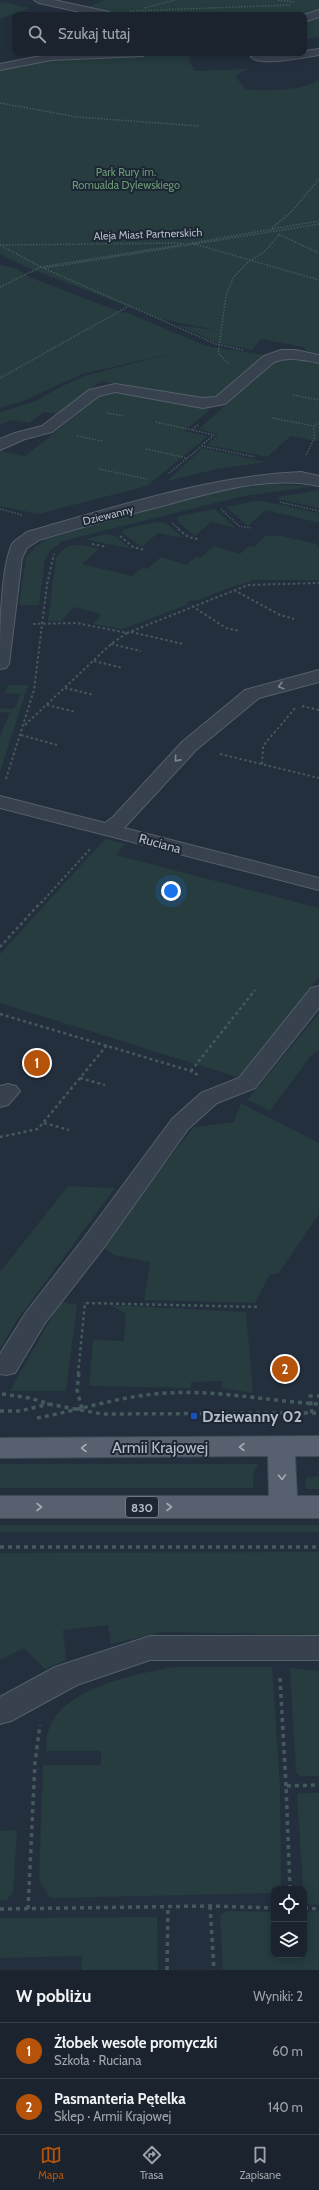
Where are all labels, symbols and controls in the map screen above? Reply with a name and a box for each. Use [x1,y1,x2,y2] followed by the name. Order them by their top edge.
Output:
[12,12,307,56] search box
[26,23,48,45] icon: search
[58,25,130,43] text: Szukaj tutaj
[72,165,180,192] park label: Park Rury im. Romualda Dylewskiego
[93,225,203,243] street label: Aleja Miast Partnerskich
[81,502,135,528] street label: Dziewanny
[278,681,285,690] one-way arrow
[175,755,182,762] one-way arrow
[137,830,184,856] street label: Ruciana
[161,881,181,901] your location
[24,1048,50,1078] pin: 1
[272,1354,298,1384] pin: 2
[202,1407,302,1426] place label: Dziewanny 02
[189,1411,199,1421] marker: Dziewanny 02
[112,1438,208,1457] street label: Armii Krajowej
[239,1443,245,1451] one-way arrow
[81,1444,87,1452] one-way arrow
[278,1474,287,1480] one-way arrow
[126,1497,158,1517] road number: 830
[36,1503,42,1511] one-way arrow
[166,1503,172,1511] one-way arrow
[271,1886,307,1958] map controls
[271,1886,307,1922] button: locate
[271,1922,307,1958] button: layers
[16,1986,91,2006] text: W pobliżu
[253,1988,303,2004] text: Wyniki: 2
[54,2034,217,2052] text: Żłobek wesołe promyczki
[27,2043,31,2059] text: 1
[272,2043,303,2059] text: 60 m
[54,2052,141,2068] text: Szkoła · Ruciana
[54,2090,186,2108] text: Pasmanteria Pętelka
[26,2099,32,2115] text: 2
[268,2099,303,2115] text: 140 m
[54,2108,171,2124] text: Sklep · Armii Krajowej
[38,2144,64,2182] tab: Mapa
[140,2144,163,2182] tab: Trasa
[240,2144,281,2182] tab: Zapisane

